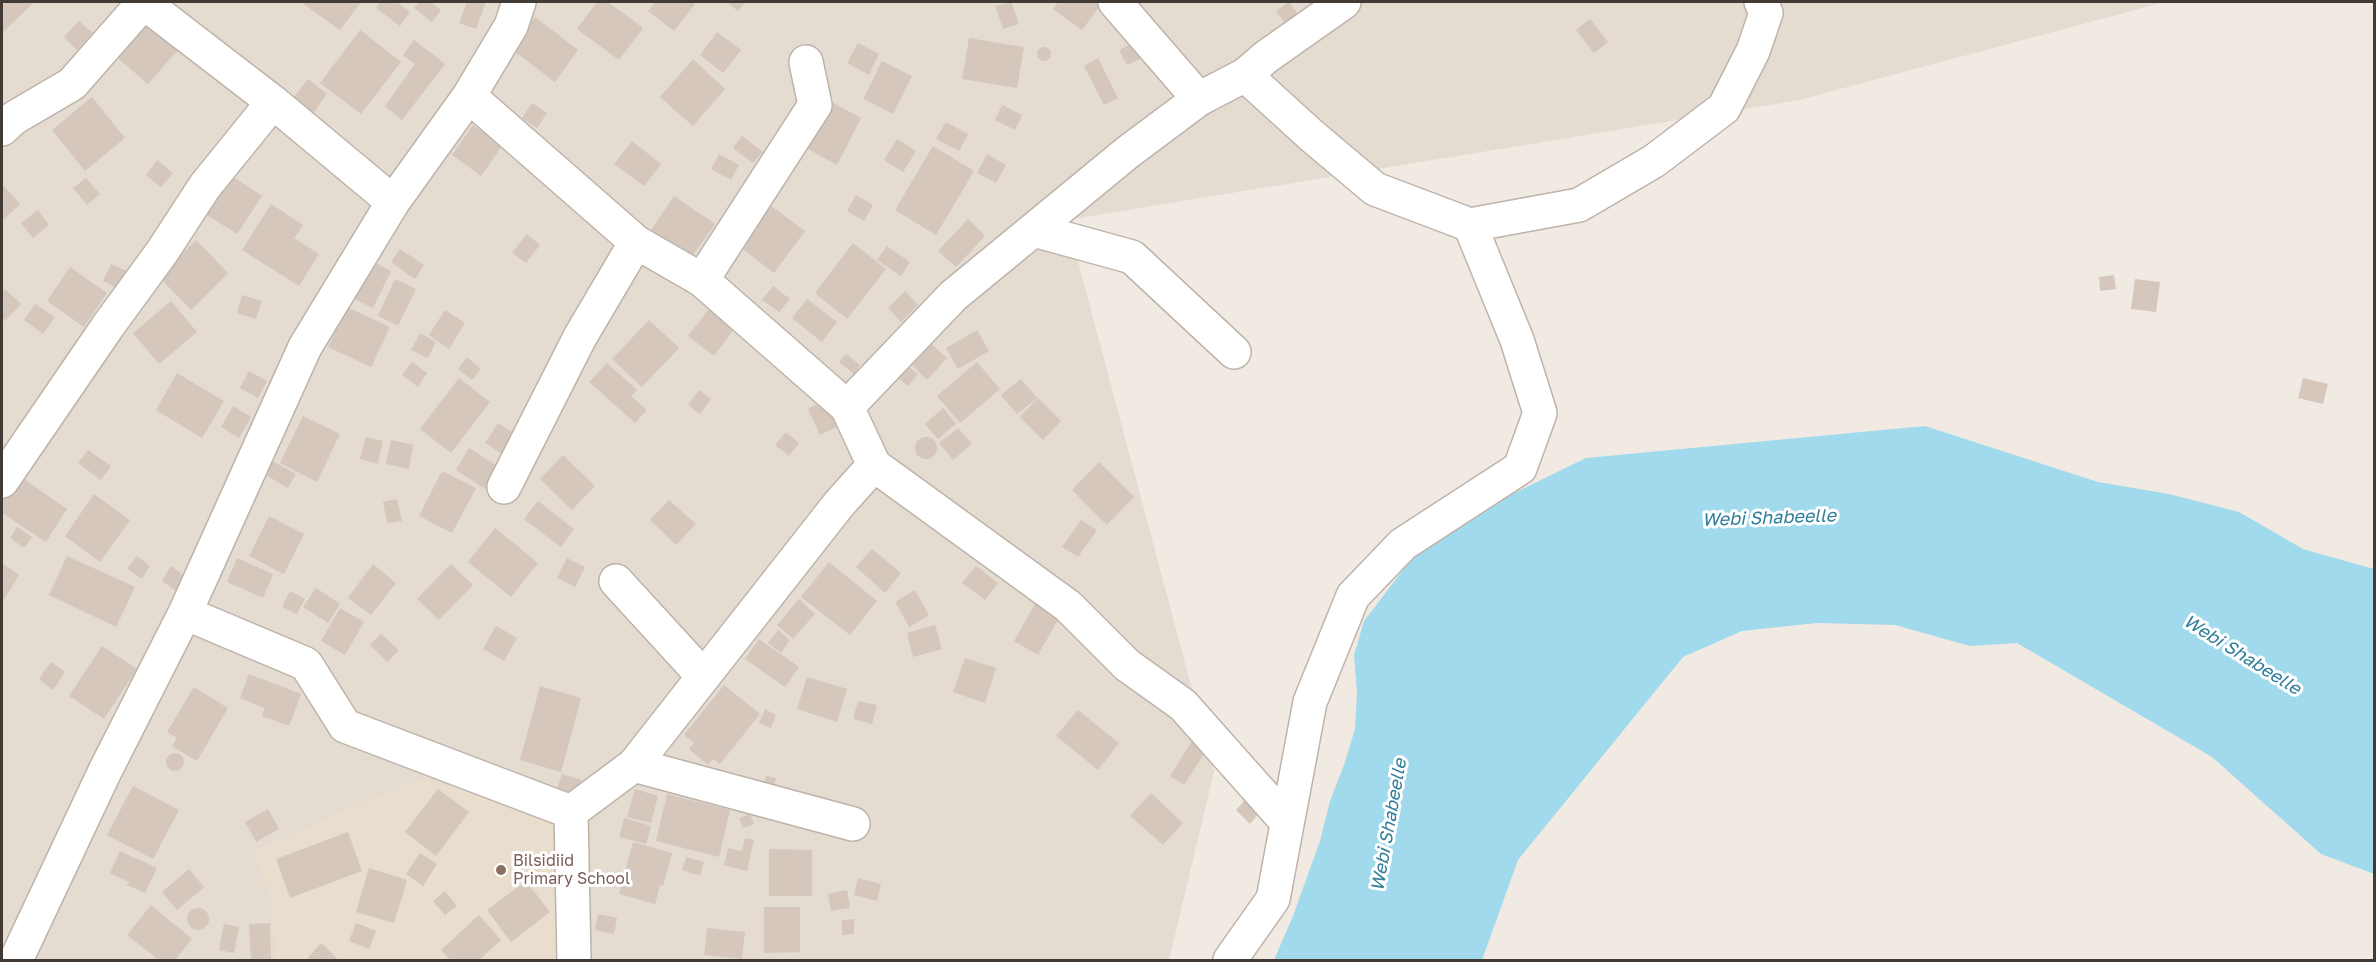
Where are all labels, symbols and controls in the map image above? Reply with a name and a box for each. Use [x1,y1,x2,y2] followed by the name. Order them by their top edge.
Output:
[1702,505,1836,531] water label: Webi Shabeelle
[2180,610,2304,700] water label: Webi Shabeelle
[1367,757,1411,893] water label: Webi Shabeelle
[513,851,630,889] place label: Bilsidiid Primary School
[494,863,508,877] marker: Bilsidiid Primary School

